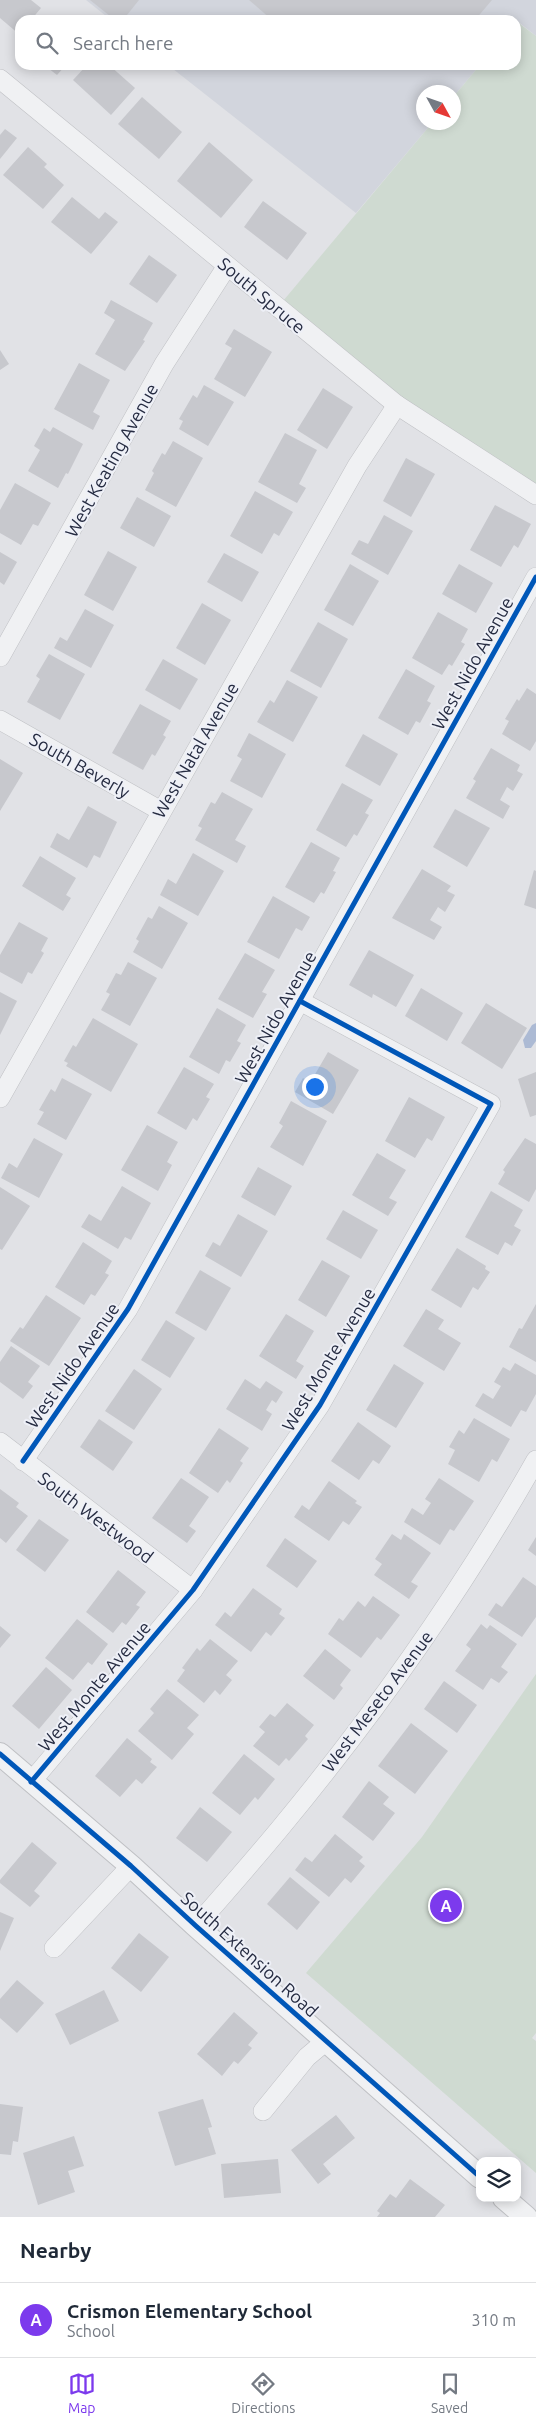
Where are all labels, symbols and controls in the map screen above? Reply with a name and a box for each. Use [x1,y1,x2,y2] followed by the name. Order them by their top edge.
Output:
[15,15,521,70] search box
[33,29,61,57] icon: search
[73,32,173,54] text: Search here
[416,85,461,130] north arrow
[215,253,309,337] street label: South Spruce
[61,380,161,540] street label: West Keating Avenue
[427,593,517,733] street label: West Nido Avenue
[148,679,242,821] street label: West Natal Avenue
[27,728,134,802] street label: South Beverly
[230,947,320,1087] street label: West Nido Avenue
[302,1074,328,1100] your location
[277,1284,379,1434] street label: West Monte Avenue
[21,1298,123,1432] street label: West Nido Avenue
[35,1467,157,1567] street label: South Westwood
[34,1617,154,1755] street label: West Monte Avenue
[318,1627,436,1775] street label: West Meseto Avenue
[178,1887,322,2021] street label: South Extension Road
[430,1887,462,1925] pin: A
[476,2157,521,2202] map controls
[476,2157,521,2202] button: layers
[20,2238,91,2262] text: Nearby
[67,2300,312,2322] text: Crismon Elementary School
[30,2311,42,2329] text: A
[471,2311,516,2329] text: 310 m
[67,2322,115,2340] text: School
[68,2370,96,2416] tab: Map
[231,2370,295,2416] tab: Directions
[431,2370,468,2416] tab: Saved

